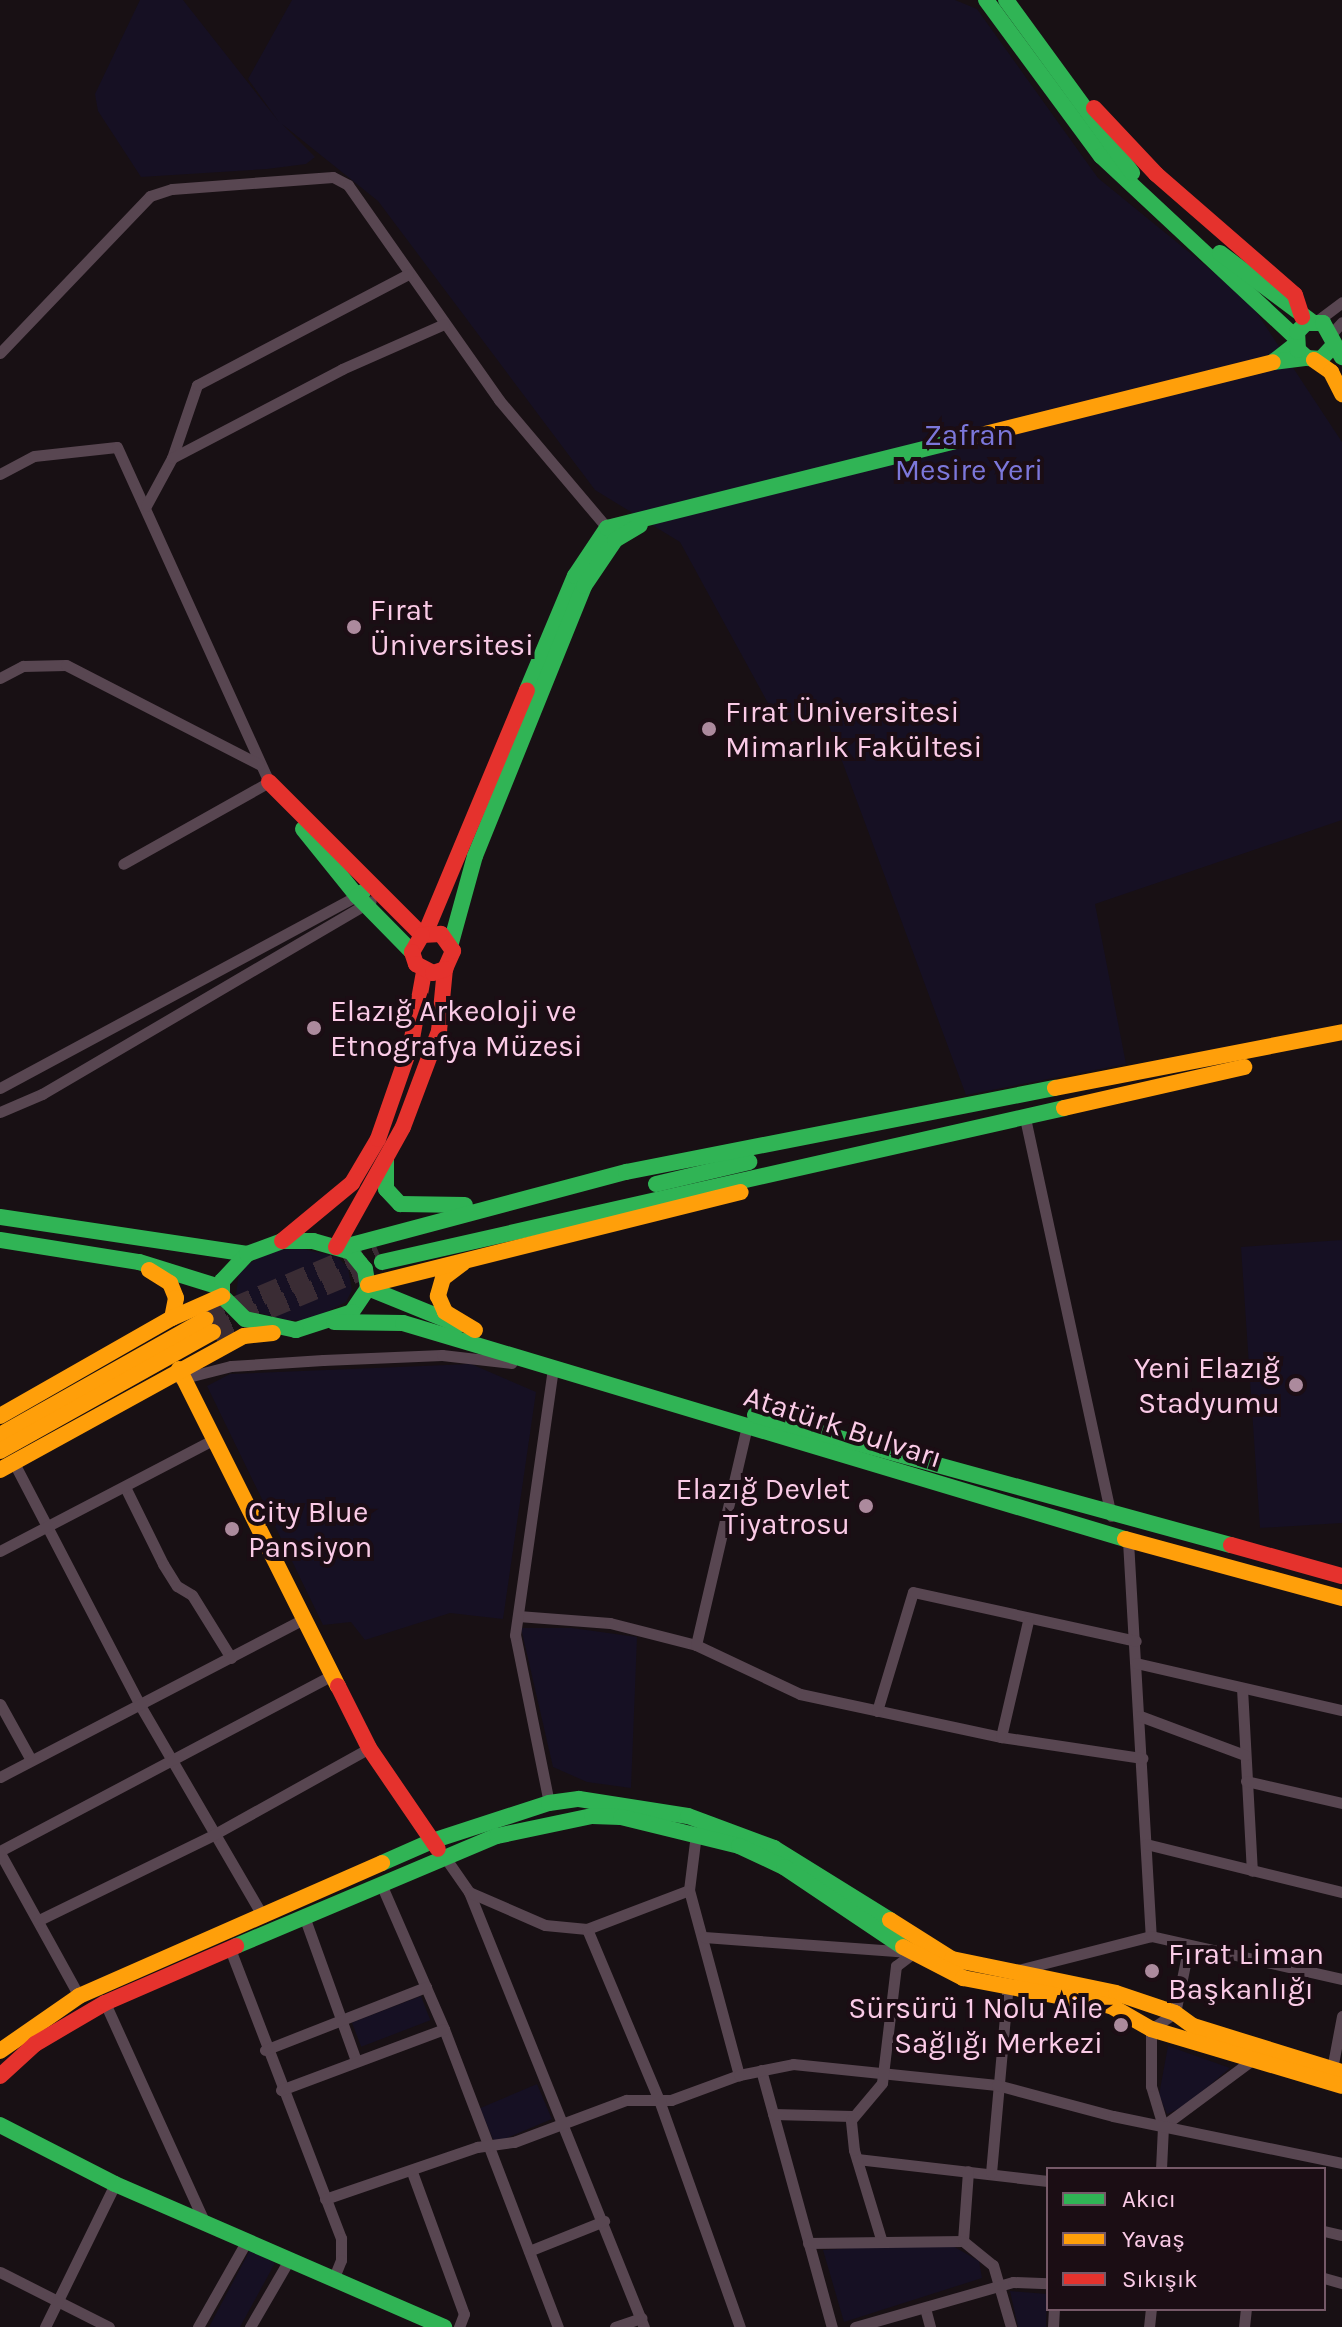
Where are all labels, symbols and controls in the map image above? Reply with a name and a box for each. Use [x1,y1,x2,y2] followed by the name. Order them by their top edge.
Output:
[895,417,1043,488] park label: Zafran Mesire Yeri
[370,592,534,662] place label: Fırat Üniversitesi
[345,618,363,636] marker: Fırat Üniversitesi
[725,694,983,764] place label: Fırat Üniversitesi Mimarlık Fakültesi
[700,720,718,738] marker: Fırat Üniversitesi Mimarlık Fakültesi
[330,993,583,1064] place label: Elazığ Arkeoloji ve Etnografya Müzesi
[305,1019,323,1037] marker: Elazığ Arkeoloji ve Etnografya Müzesi
[1134,1350,1280,1420] place label: Yeni Elazığ Stadyumu
[1287,1376,1305,1394] marker: Yeni Elazığ Stadyumu
[740,1378,946,1476] street label: Atatürk Bulvarı
[676,1471,850,1542] place label: Elazığ Devlet Tiyatrosu
[248,1494,372,1564] place label: City Blue Pansiyon
[857,1497,875,1515] marker: Elazığ Devlet Tiyatrosu
[223,1520,241,1538] marker: City Blue Pansiyon
[1168,1936,1324,2006] place label: Fırat Liman Başkanlığı
[1143,1962,1161,1980] marker: Fırat Liman Başkanlığı
[848,1990,1103,2060] place label: Sürsürü 1 Nolu Aile Sağlığı Merkezi
[1110,2014,1132,2036] marker: Sürsürü 1 Nolu Aile Sağlığı Merkezi
[1046,2167,1326,2311] legend
[1122,2185,1176,2213] text: Akıcı
[1122,2225,1185,2253] text: Yavaş
[1122,2265,1198,2293] text: Sıkışık

